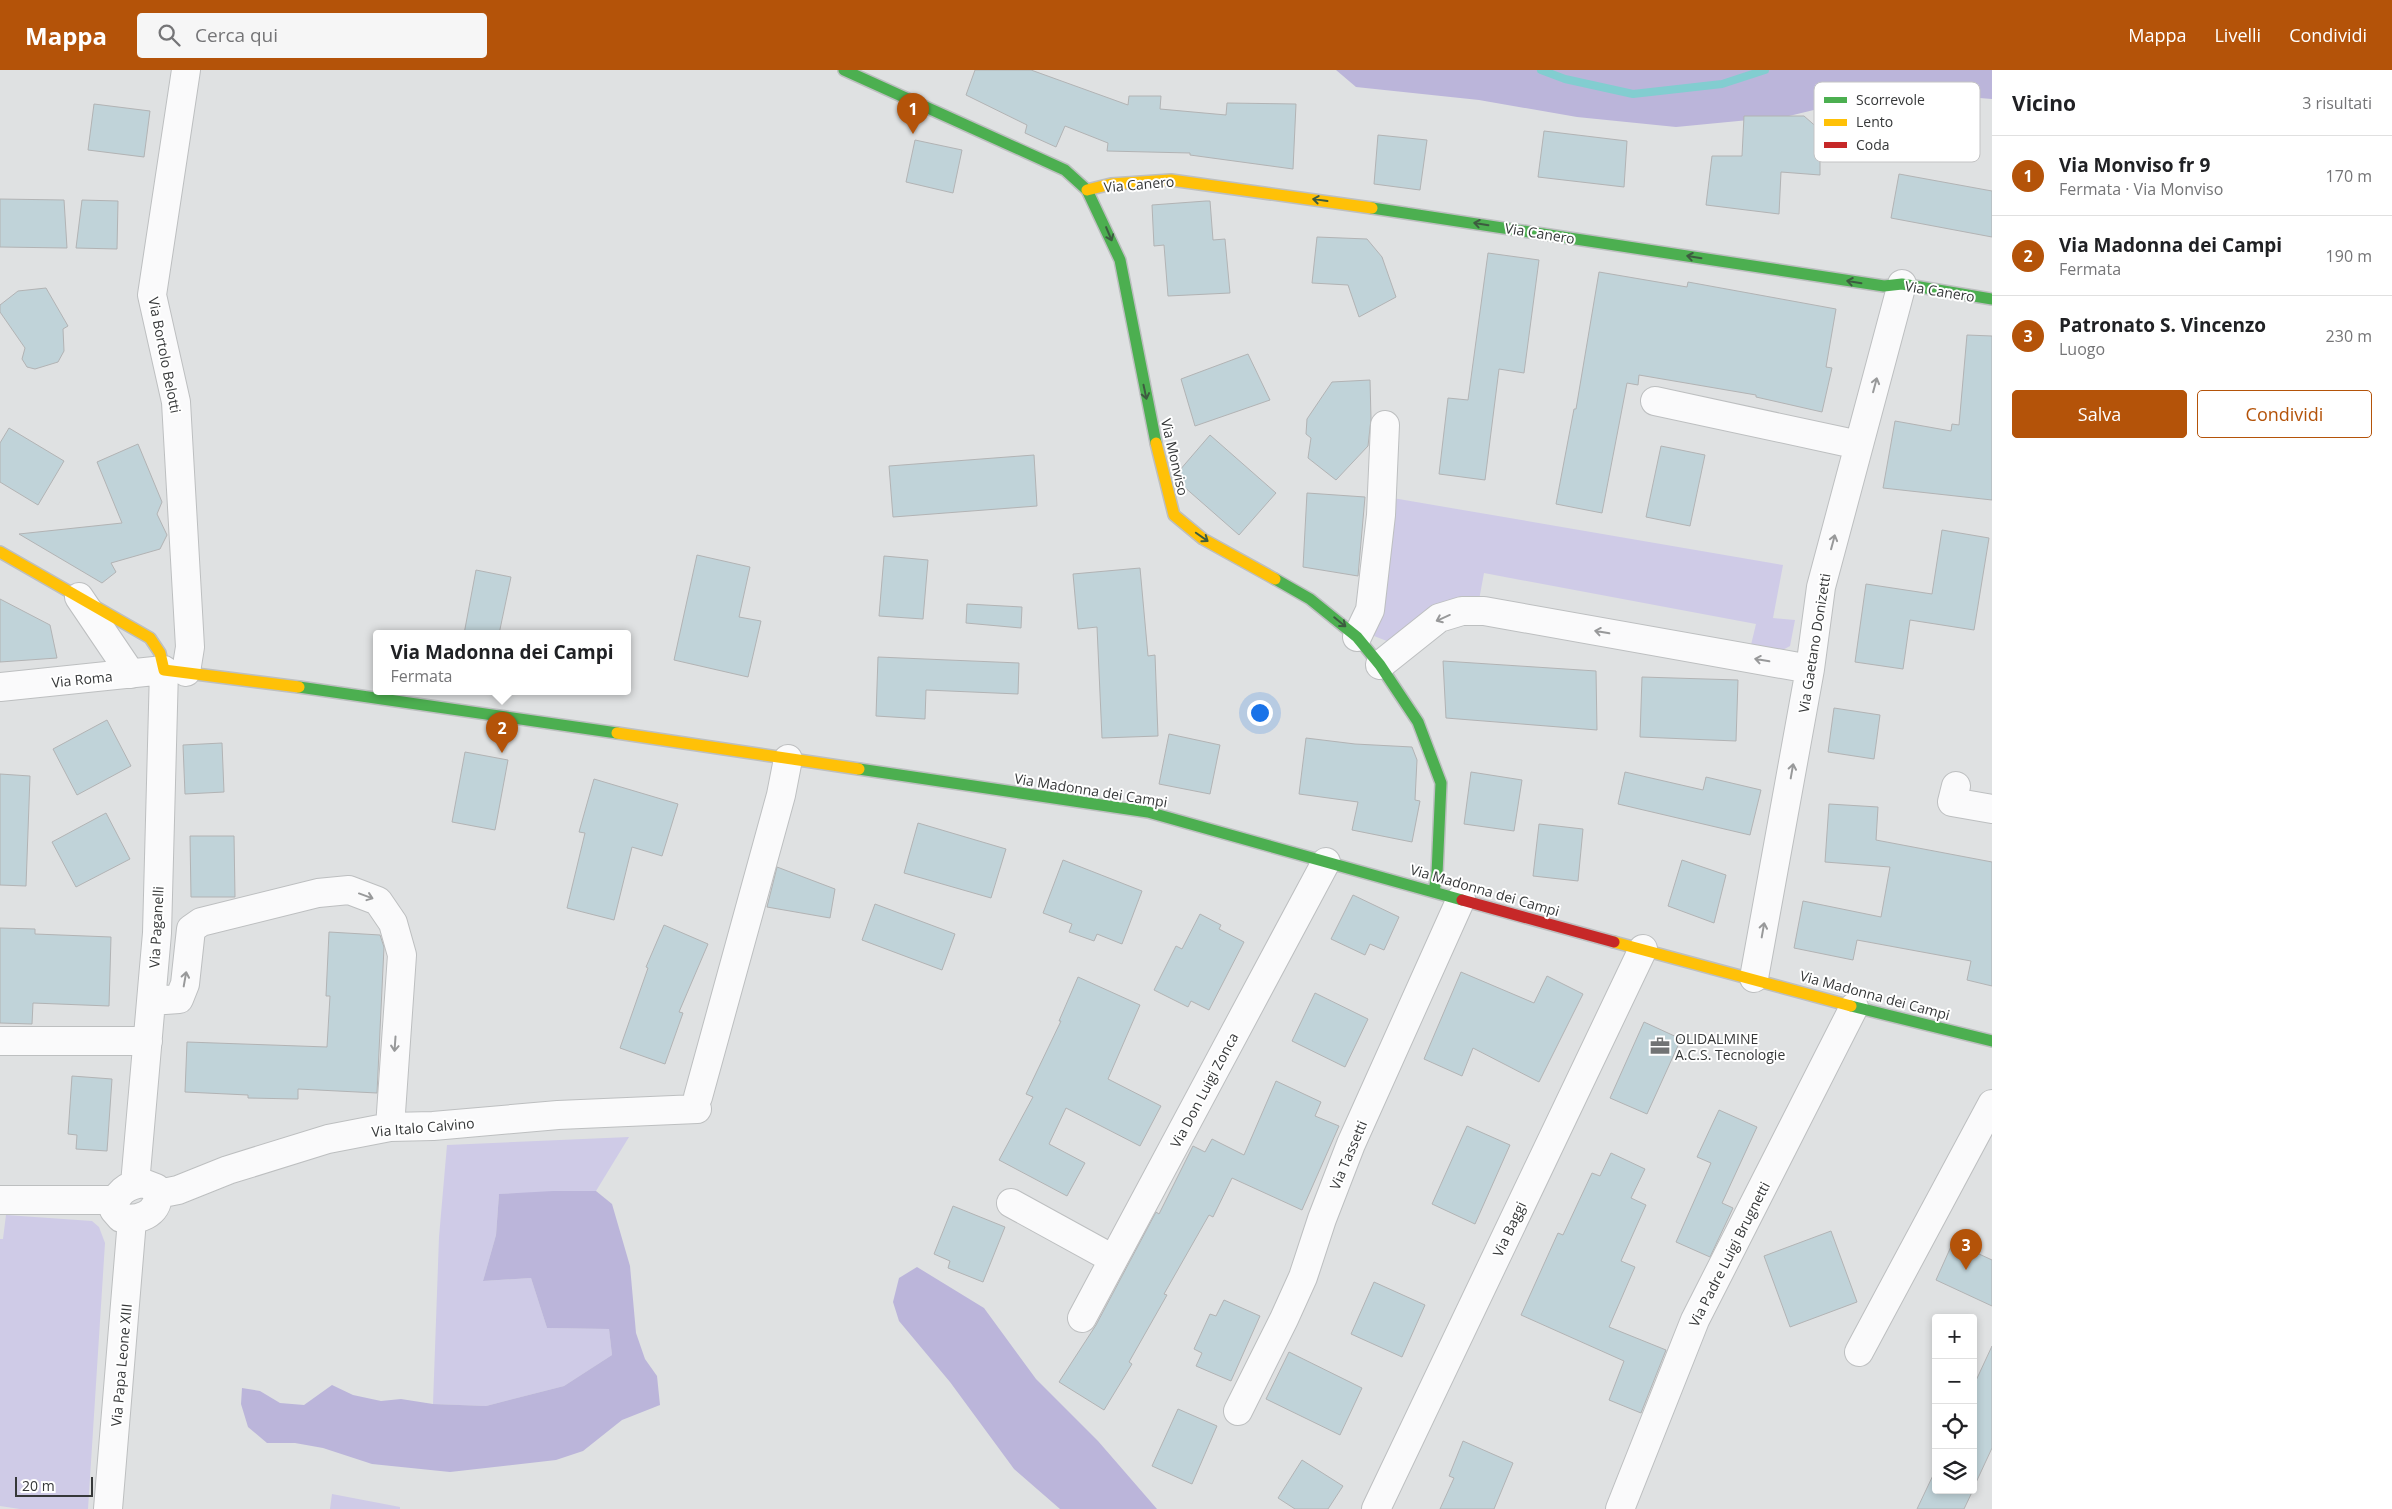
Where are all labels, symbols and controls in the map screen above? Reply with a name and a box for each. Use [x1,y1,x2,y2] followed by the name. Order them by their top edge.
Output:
[137,13,487,58] search box
[25,19,107,52] text: Mappa
[155,21,183,49] icon: search
[195,22,278,48] text: Cerca qui
[2128,23,2186,47] text: Mappa
[2214,23,2261,47] text: Livelli
[2289,23,2367,47] text: Condividi
[1814,82,1980,162] legend
[2012,89,2076,117] text: Vicino
[1856,90,1925,109] text: Scorrevole
[2302,92,2372,114] text: 3 risultati
[897,93,929,134] pin: 1
[1856,112,1893,131] text: Lento
[1856,135,1890,154] text: Coda
[2059,152,2210,178] text: Via Monviso fr 9
[2023,165,2033,187] text: 1
[2326,165,2372,187] text: 170 m
[1103,171,1175,197] street label: Via Canero
[2059,178,2223,200] text: Fermata · Via Monviso
[1313,195,1329,205] one-way arrow
[1504,218,1576,248] street label: Via Canero
[1473,219,1489,229] one-way arrow
[1105,226,1115,241] one-way arrow
[2059,232,2282,258] text: Via Madonna dei Campi
[2023,245,2033,267] text: 2
[2326,245,2372,267] text: 190 m
[1686,252,1702,262] one-way arrow
[2059,258,2121,280] text: Fermata
[1904,276,1976,306] street label: Via Canero
[1847,277,1863,287] one-way arrow
[144,295,186,415] street label: Via Bortolo Belotti
[2059,312,2266,338] text: Patronato S. Vincenzo
[2023,325,2033,347] text: 3
[2326,325,2372,347] text: 230 m
[2059,338,2105,360] text: Luogo
[1871,377,1880,393] one-way arrow
[1141,383,1151,399] one-way arrow
[2012,390,2187,438] button: Salva
[2197,390,2372,438] button: Condividi
[1157,417,1193,497] street label: Via Monviso
[1195,532,1209,542] one-way arrow
[1829,534,1838,550] one-way arrow
[1794,572,1834,714] street label: Via Gaetano Donizetti
[1436,614,1451,623] one-way arrow
[1333,617,1346,628] one-way arrow
[1595,626,1611,636] one-way arrow
[373,630,631,695] popup
[390,639,614,665] text: Via Madonna dei Campi
[1755,655,1771,665] one-way arrow
[390,665,452,687] text: Fermata
[51,666,113,692] street label: Via Roma
[1247,700,1273,726] your location
[486,712,518,753] pin: 2
[1787,763,1797,779] one-way arrow
[1013,769,1169,811] street label: Via Madonna dei Campi
[1408,860,1562,920] street label: Via Madonna dei Campi
[144,886,168,968] street label: Via Paganelli
[357,892,373,901] one-way arrow
[1758,923,1768,939] one-way arrow
[1798,966,1952,1024] street label: Via Madonna dei Campi
[180,971,190,987] one-way arrow
[1166,1029,1242,1151] street label: Via Don Luigi Zonca
[1675,1029,1785,1064] place label: OLIDALMINE A.C.S. Tecnologie
[1649,1035,1671,1057] office icon: OLIDALMINE A.C.S. Tecnologie
[391,1036,400,1052] one-way arrow
[371,1113,475,1141] street label: Via Italo Calvino
[1325,1117,1371,1193] street label: Via Tassetti
[1684,1178,1774,1330] street label: Via Padre Luigi Brugnetti
[1488,1198,1530,1260] street label: Via Baggi
[1950,1229,1982,1270] pin: 3
[106,1303,136,1427] street label: Via Papa Leone XIII
[1932,1314,1977,1494] map controls
[1932,1314,1977,1359] button: +
[1932,1359,1977,1404] button: −
[1932,1404,1977,1449] button: locate
[1932,1449,1977,1494] button: layers
[15,1474,92,1497] scale bar
[22,1476,55,1495] text: 20 m

